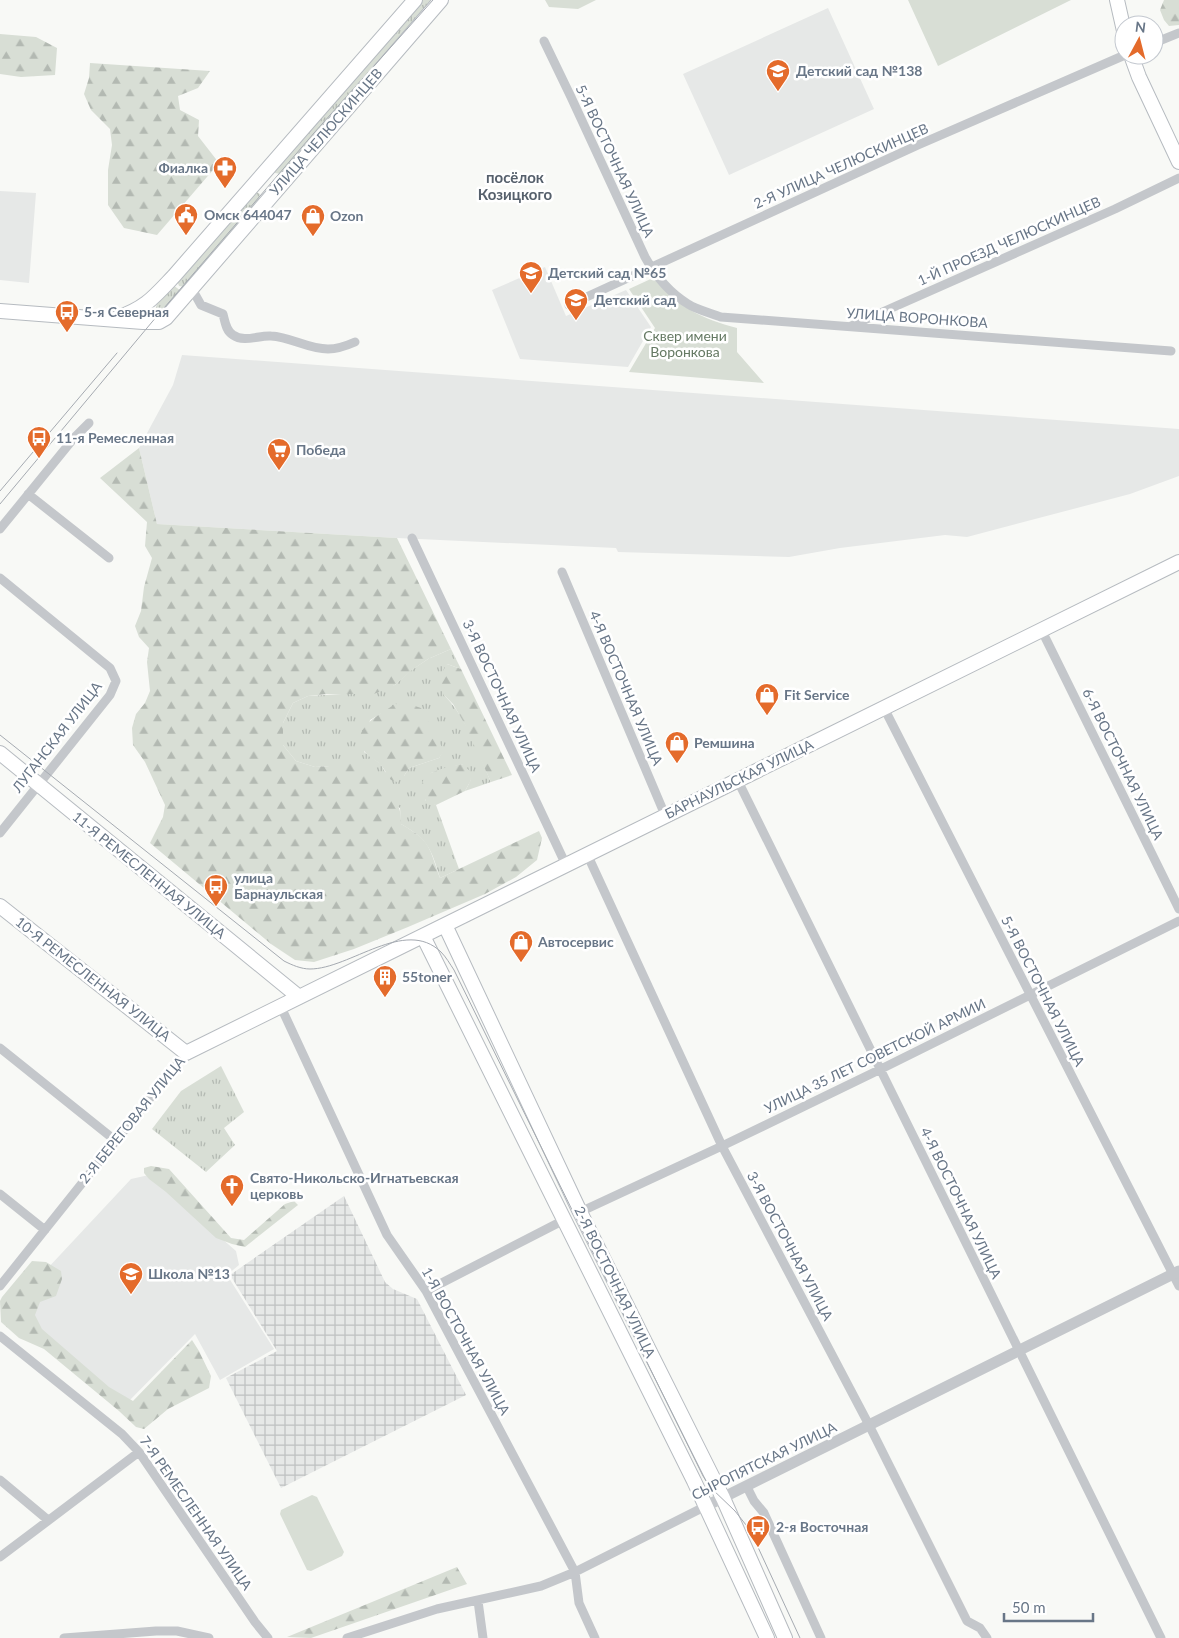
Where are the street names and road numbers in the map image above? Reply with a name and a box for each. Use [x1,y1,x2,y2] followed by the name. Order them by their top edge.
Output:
[266,65,386,199] street label: УЛИЦА ЧЕЛЮСКИНЦЕВ
[573,82,659,240] street label: 5-Я ВОСТОЧНАЯ УЛИЦА
[751,119,931,212] street label: 2-Я УЛИЦА ЧЕЛЮСКИНЦЕВ
[915,192,1103,289] street label: 1-Й ПРОЕЗД ЧЕЛЮСКИНЦЕВ
[846,304,989,331] street label: УЛИЦА ВОРОНКОВА
[586,608,667,768] street label: 4-Я ВОСТОЧНАЯ УЛИЦА
[460,617,546,775] street label: 3-Я ВОСТОЧНАЯ УЛИЦА
[8,678,105,796] street label: ЛУГАНСКАЯ УЛИЦА
[1079,685,1168,843] street label: 6-Я ВОСТОЧНАЯ УЛИЦА
[662,735,816,822] street label: БАРНАУЛЬСКАЯ УЛИЦА
[69,808,230,942] street label: 11-Я РЕМЕСЛЕННАЯ УЛИЦА
[12,913,175,1045] street label: 10-Я РЕМЕСЛЕННАЯ УЛИЦА
[998,913,1089,1069] street label: 5-Я ВОСТОЧНАЯ УЛИЦА
[761,994,988,1117] street label: УЛИЦА 35 ЛЕТ СОВЕТСКОЙ АРМИИ
[75,1052,188,1186] street label: 2-Я БЕРЕГОВАЯ УЛИЦА
[917,1124,1006,1282] street label: 4-Я ВОСТОЧНАЯ УЛИЦА
[744,1168,837,1324] street label: 3-Я ВОСТОЧНАЯ УЛИЦА
[571,1203,660,1361] street label: 2-Я ВОСТОЧНАЯ УЛИЦА
[419,1264,514,1418] street label: 1-Я ВОСТОЧНАЯ УЛИЦА
[688,1418,840,1503] street label: СЫРОПЯТСКАЯ УЛИЦА
[137,1432,256,1593] street label: 7-Я РЕМЕСЛЕННАЯ УЛИЦА

